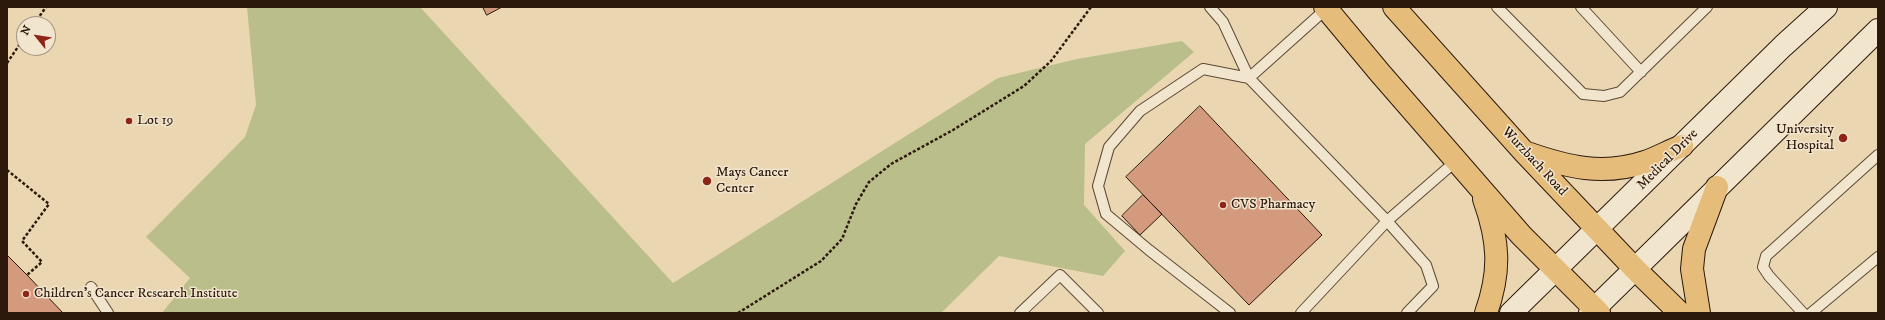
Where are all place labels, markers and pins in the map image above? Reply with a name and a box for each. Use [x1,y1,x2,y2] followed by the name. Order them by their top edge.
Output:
[137,113,173,129] place label: Lot 19
[124,116,134,126] marker: Lot 19
[1776,122,1834,154] place label: University Hospital
[1837,132,1849,144] marker: University Hospital
[716,165,789,198] place label: Mays Cancer Center
[701,175,713,187] marker: Mays Cancer Center
[1231,197,1315,213] place label: CVS Pharmacy
[1218,200,1228,210] marker: CVS Pharmacy
[34,286,238,302] place label: Children's Cancer Research Institute
[21,289,31,299] marker: Children's Cancer Research Institute

